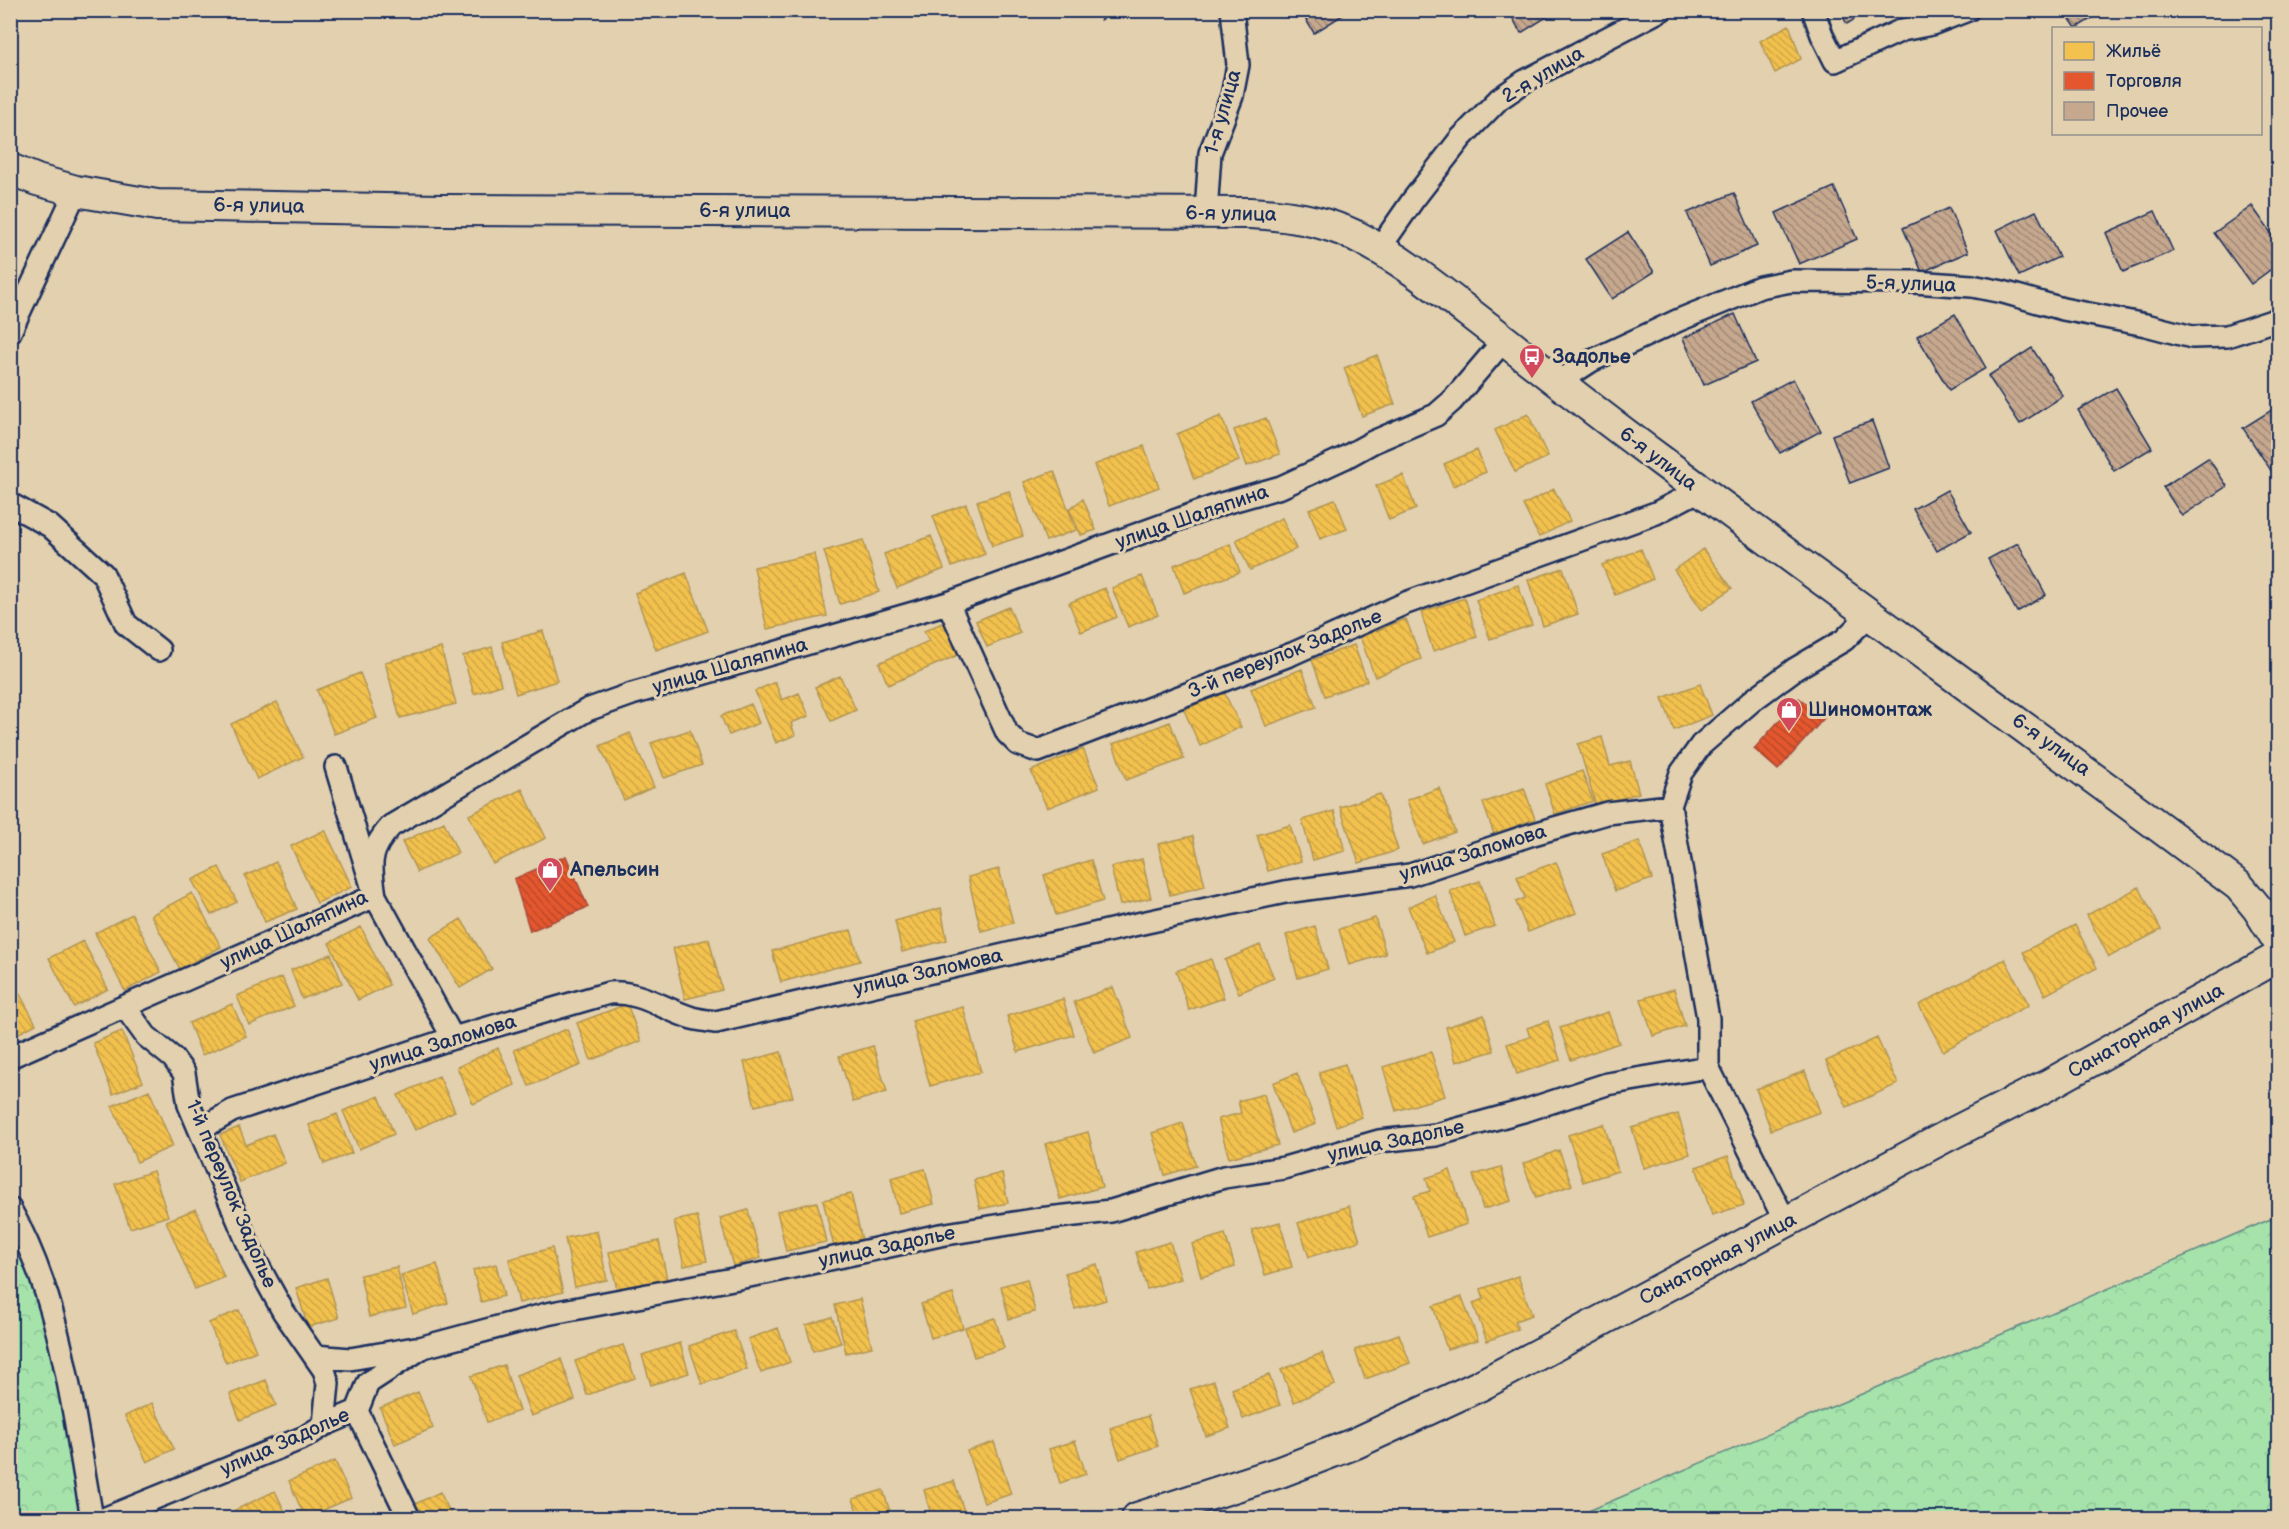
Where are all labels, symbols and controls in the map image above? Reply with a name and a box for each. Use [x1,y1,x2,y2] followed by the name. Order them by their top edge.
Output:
[2052,27,2262,135] legend
[1498,41,1588,109] street label: 2-я улица
[2106,41,2161,62] text: Жильё
[1199,67,1247,157] street label: 1-я улица
[2106,71,2182,92] text: Торговля
[2106,101,2168,122] text: Прочее
[213,193,305,219] street label: 6-я улица
[699,199,791,223] street label: 6-я улица
[1185,201,1277,227] street label: 6-я улица
[1865,270,1957,298] street label: 5-я улица
[1517,342,1547,380] bus stop icon: Задолье
[1552,345,1631,369] place label: Задолье
[1614,422,1702,496] street label: 6-я улица
[1112,480,1272,554] street label: улица Шаляпина
[1185,604,1385,704] street label: 3-й переулок Задолье
[650,632,811,700] street label: улица Шаляпина
[1774,695,1804,733] shop icon: Шиномонтаж
[1808,698,1933,722] place label: Шиномонтаж
[2007,708,2095,782] street label: 6-я улица
[1397,819,1549,887] street label: улица Заломова
[535,855,565,893] shop icon: Апельсин
[569,858,660,882] place label: Апельсин
[216,885,372,975] street label: улица Шаляпина
[851,943,1005,1001] street label: улица Заломова
[2064,978,2228,1084] street label: Санаторная улица
[367,1009,519,1077] street label: улица Заломова
[180,1096,282,1292] street label: 1-й переулок Задолье
[1325,1115,1467,1167] street label: улица Задолье
[1636,1207,1801,1310] street label: Санаторная улица
[816,1221,958,1273] street label: улица Задолье
[217,1403,353,1481] street label: улица Задолье

